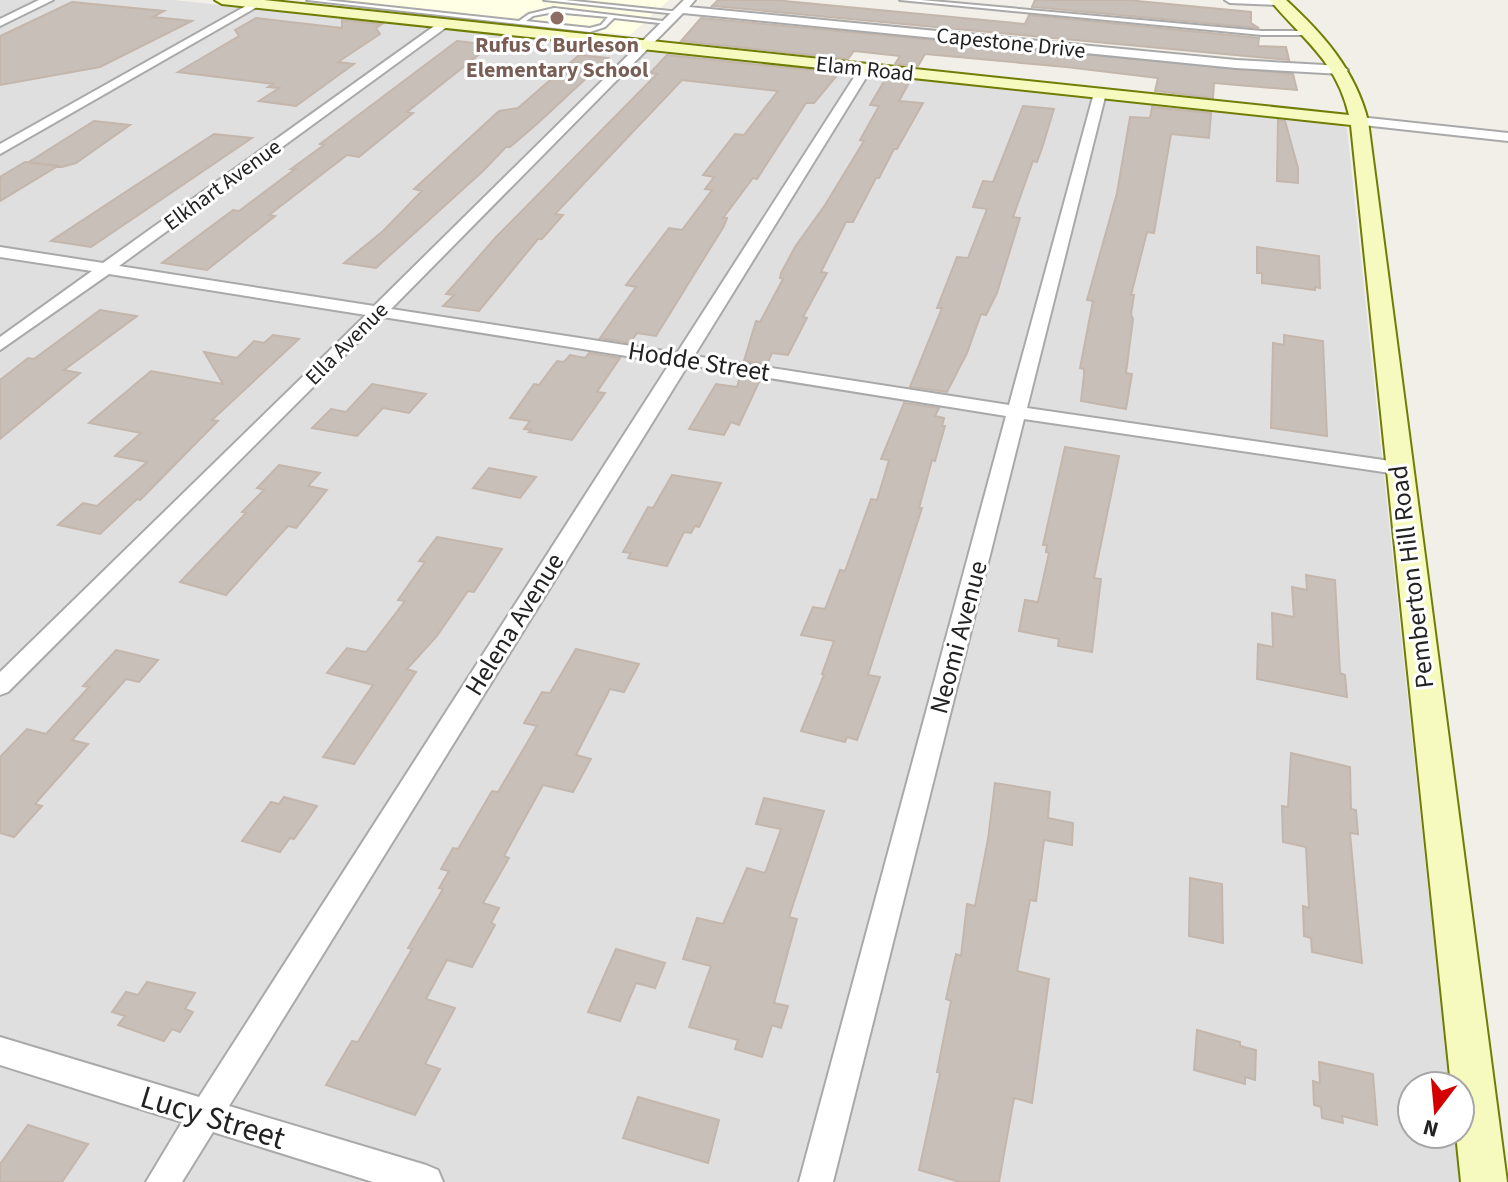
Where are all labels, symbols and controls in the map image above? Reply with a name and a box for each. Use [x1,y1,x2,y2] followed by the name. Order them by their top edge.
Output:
[548,9,566,27] marker: Rufus C Burleson Elementary School
[935,19,1087,67] street label: Capestone Drive
[466,29,649,86] place label: Rufus C Burleson Elementary School
[814,48,915,90] street label: Elam Road
[157,131,288,238] street label: Elkhart Avenue
[298,295,396,393] street label: Ella Avenue
[625,332,773,391] street label: Hodde Street
[1379,463,1444,691] street label: Pemberton Hill Road
[456,546,573,703] street label: Helena Avenue
[920,556,997,718] street label: Neomi Avenue
[1396,1070,1476,1150] north arrow
[135,1074,291,1162] street label: Lucy Street
[1419,1111,1442,1146] text: N

